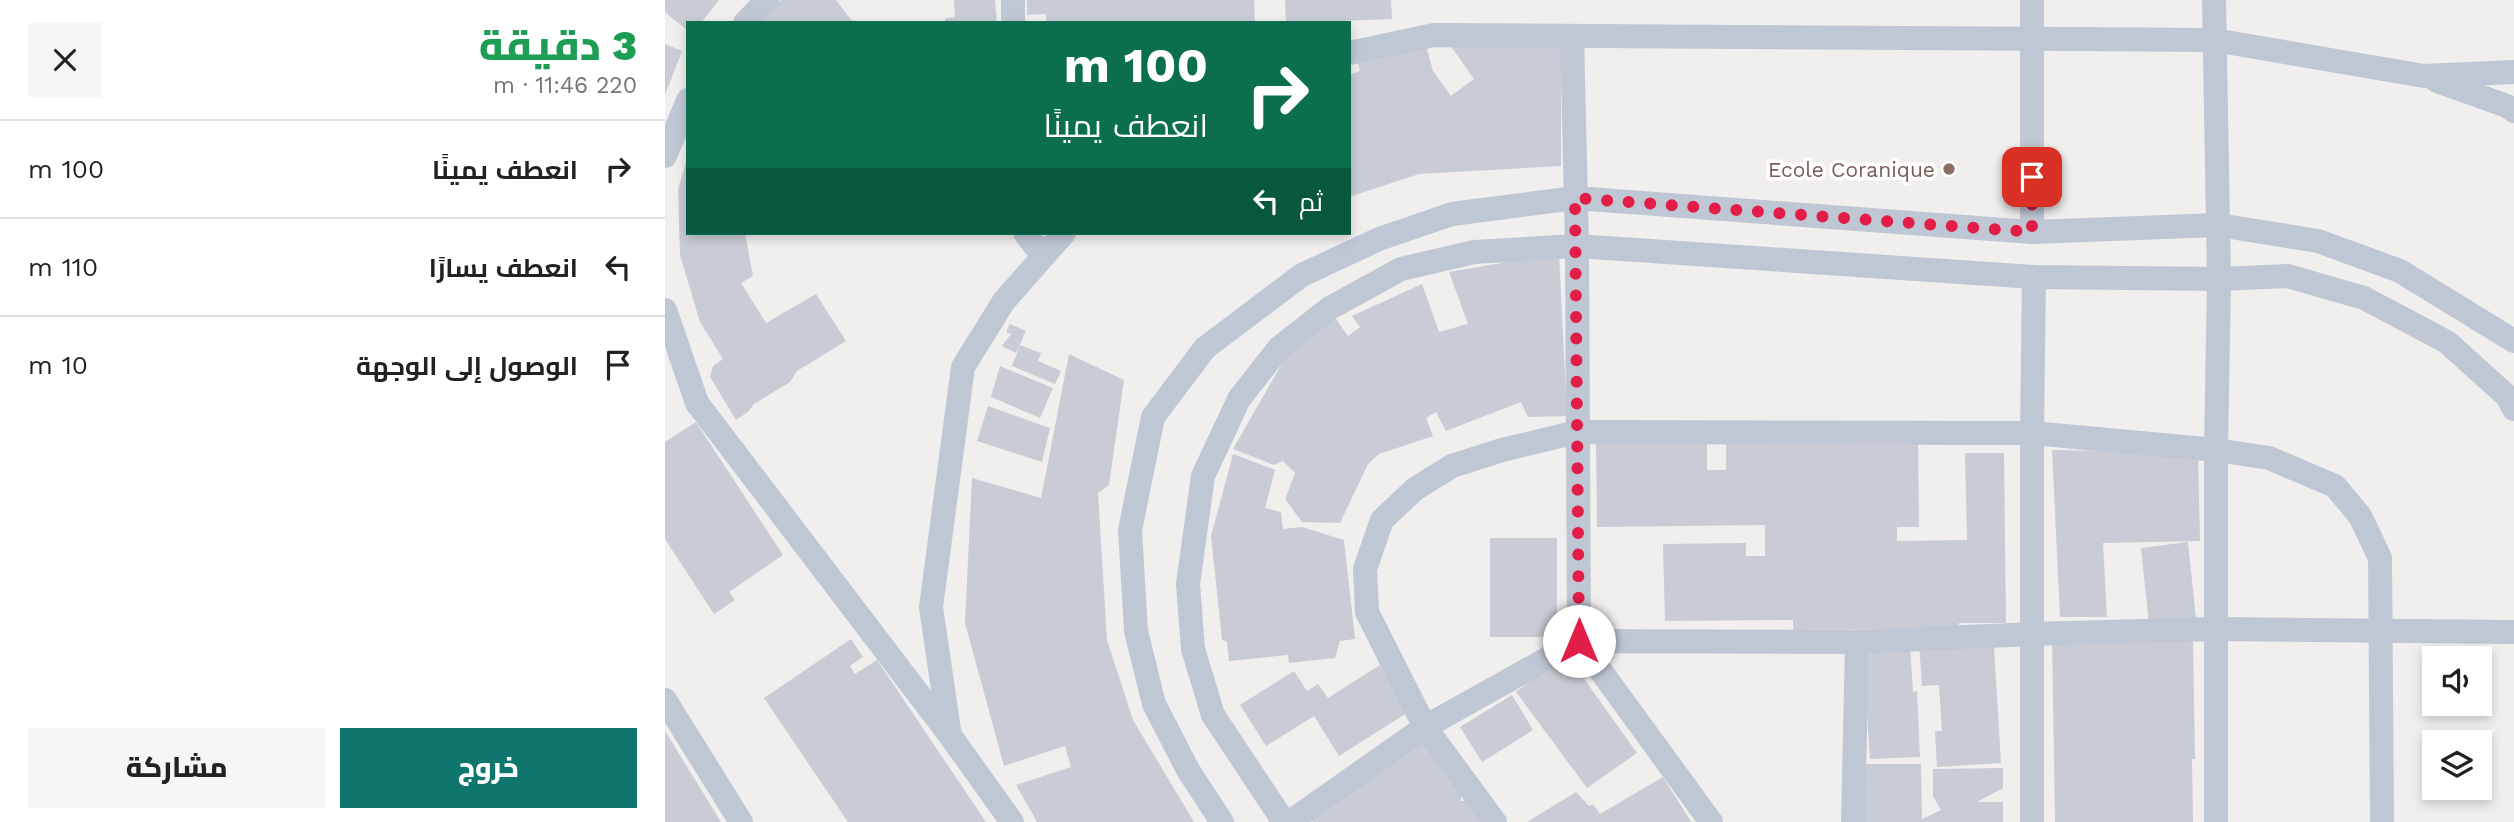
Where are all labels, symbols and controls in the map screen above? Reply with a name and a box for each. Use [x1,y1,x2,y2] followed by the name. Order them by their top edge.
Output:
[479,21,637,70] text: 3 دقيقة
[28,23,102,97] button: close
[1064,36,1208,94] text: 100 m
[1232,49,1323,140] icon: right
[493,72,637,99] text: 220 m · 11:46
[1043,107,1208,145] text: انعطف يمينًا
[2002,147,2062,207] pin
[599,150,637,188] icon: right
[28,154,104,184] text: 100 m
[432,155,578,185] text: انعطف يمينًا
[1768,157,1935,182] place label: Ecole Coranique
[2013,158,2051,196] icon: arrive
[1941,161,1957,177] marker: Ecole Coranique
[1247,182,1285,220] icon: left
[1299,187,1323,217] text: ثم
[599,248,637,286] icon: left
[28,252,98,282] text: 110 m
[429,253,578,283] text: انعطف يسارًا
[599,346,637,384] icon: arrive
[28,350,88,380] text: 10 m
[356,351,578,381] text: الوصول إلى الوجهة
[1542,604,1616,678] position arrow
[2422,646,2492,800] map controls
[2422,646,2492,716] button: sound
[28,728,326,808] button: مشاركة
[340,728,637,808] button: خروج
[2422,730,2492,800] button: layers

